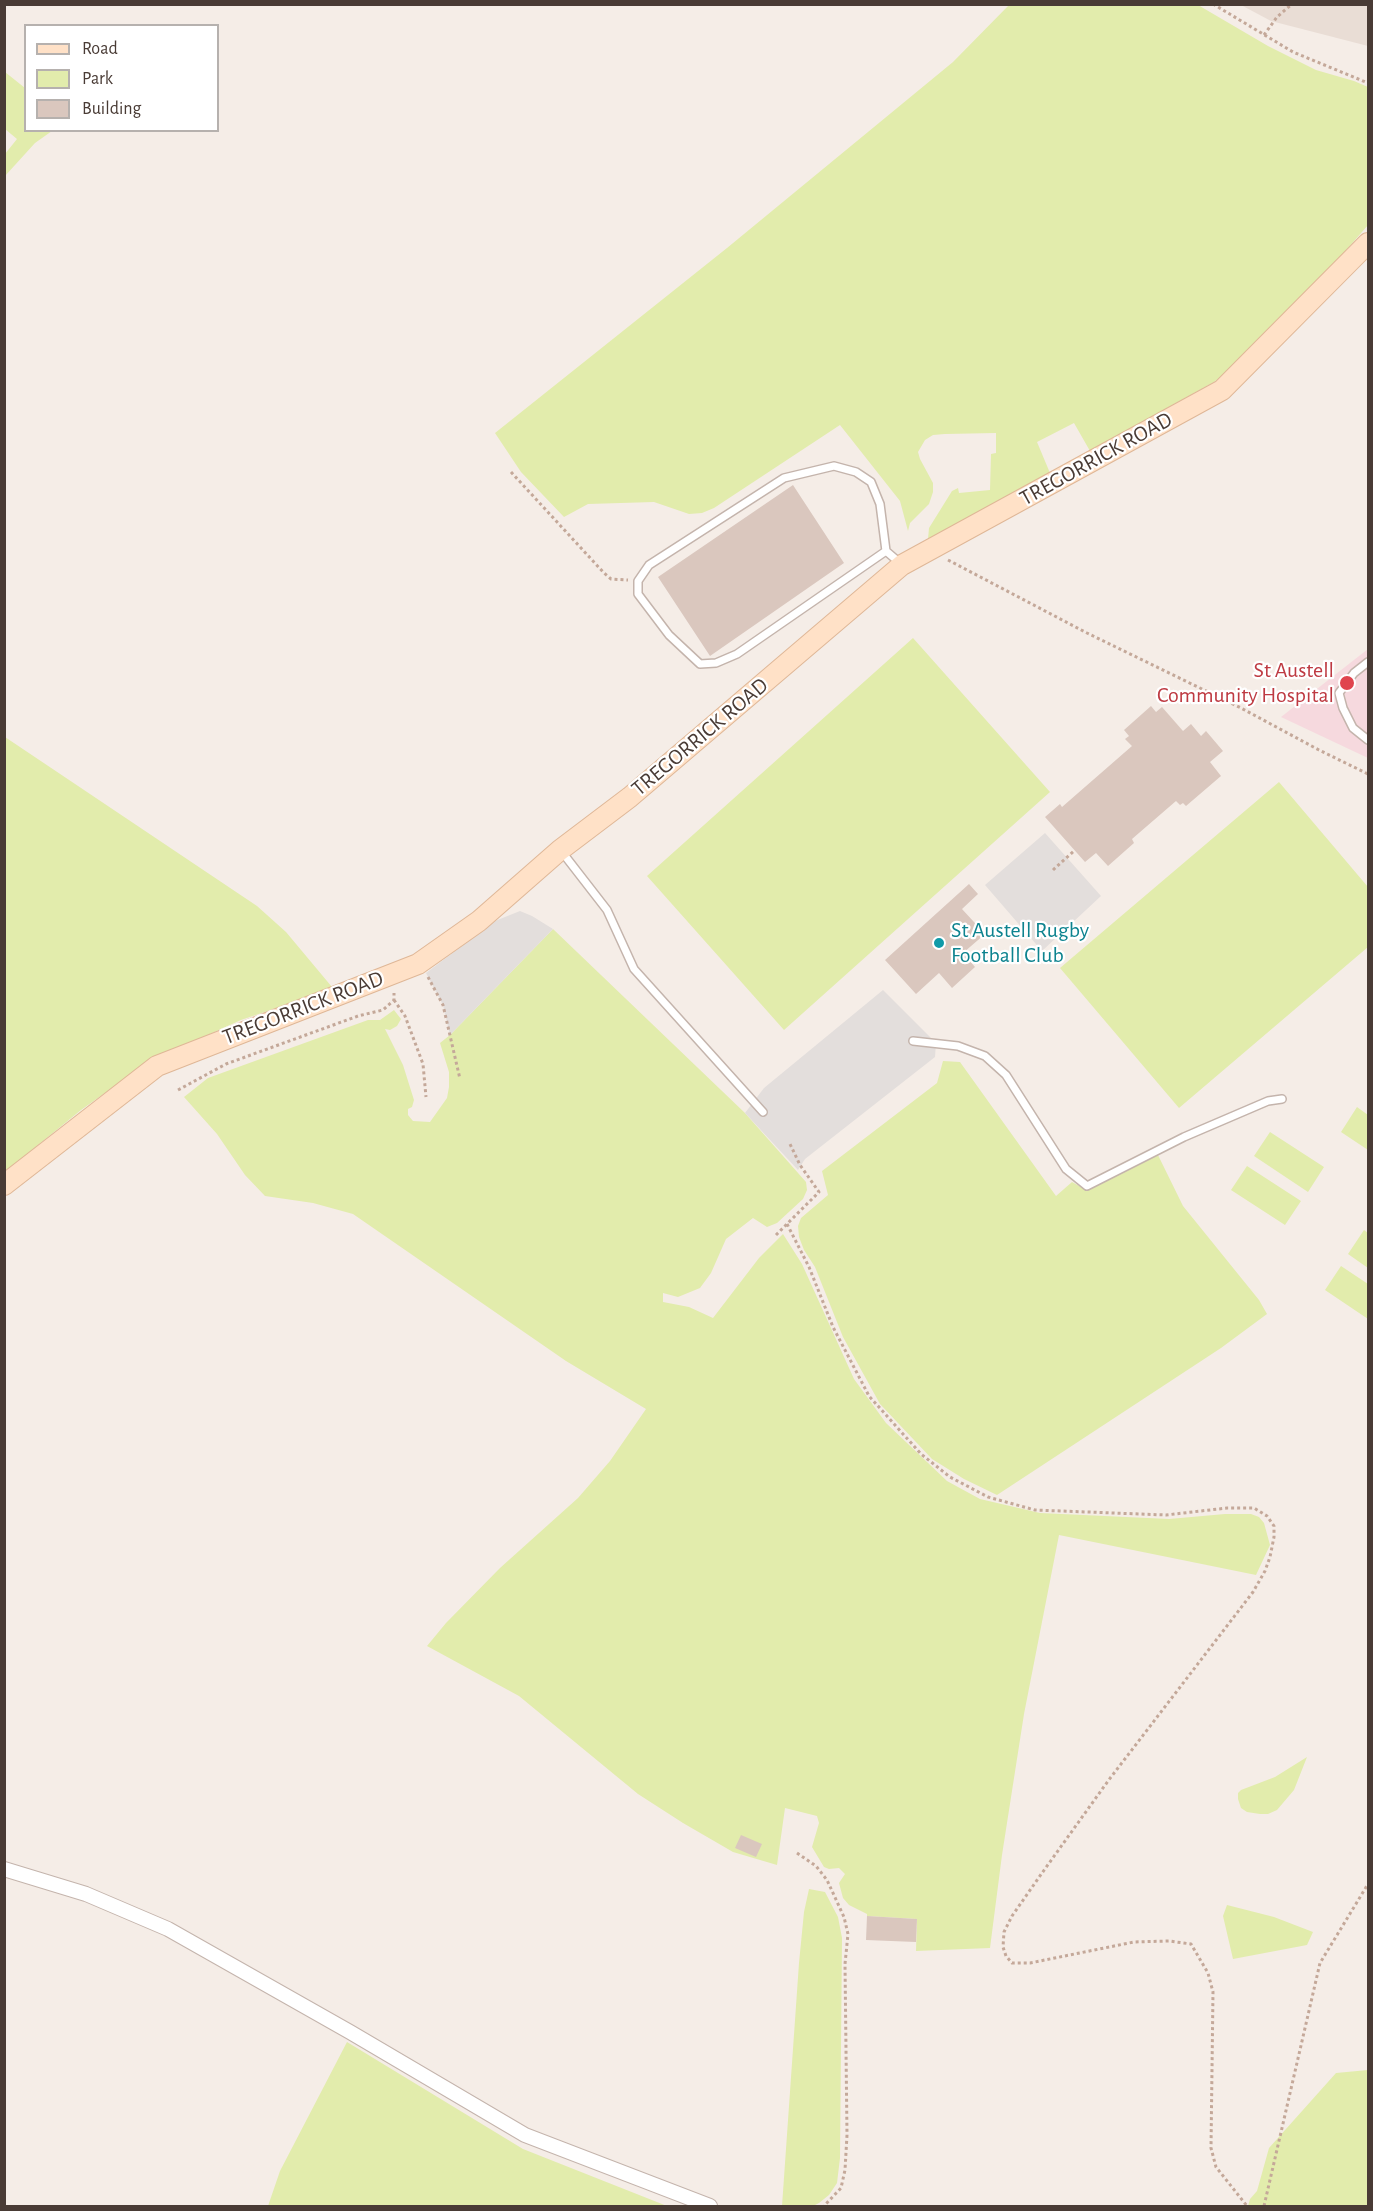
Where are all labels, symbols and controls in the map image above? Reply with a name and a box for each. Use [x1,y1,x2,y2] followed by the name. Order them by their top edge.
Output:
[24,24,219,132] legend
[82,40,118,58] text: Road
[82,70,113,88] text: Park
[82,100,141,118] text: Building
[1015,406,1177,512] street label: TREGORRICK ROAD
[1157,657,1334,708] place label: St Austell Community Hospital
[626,672,774,802] street label: TREGORRICK ROAD
[1338,674,1356,692] marker: St Austell Community Hospital
[951,917,1089,968] place label: St Austell Rugby Football Club
[932,936,946,950] marker: St Austell Rugby Football Club
[219,965,387,1051] street label: TREGORRICK ROAD

